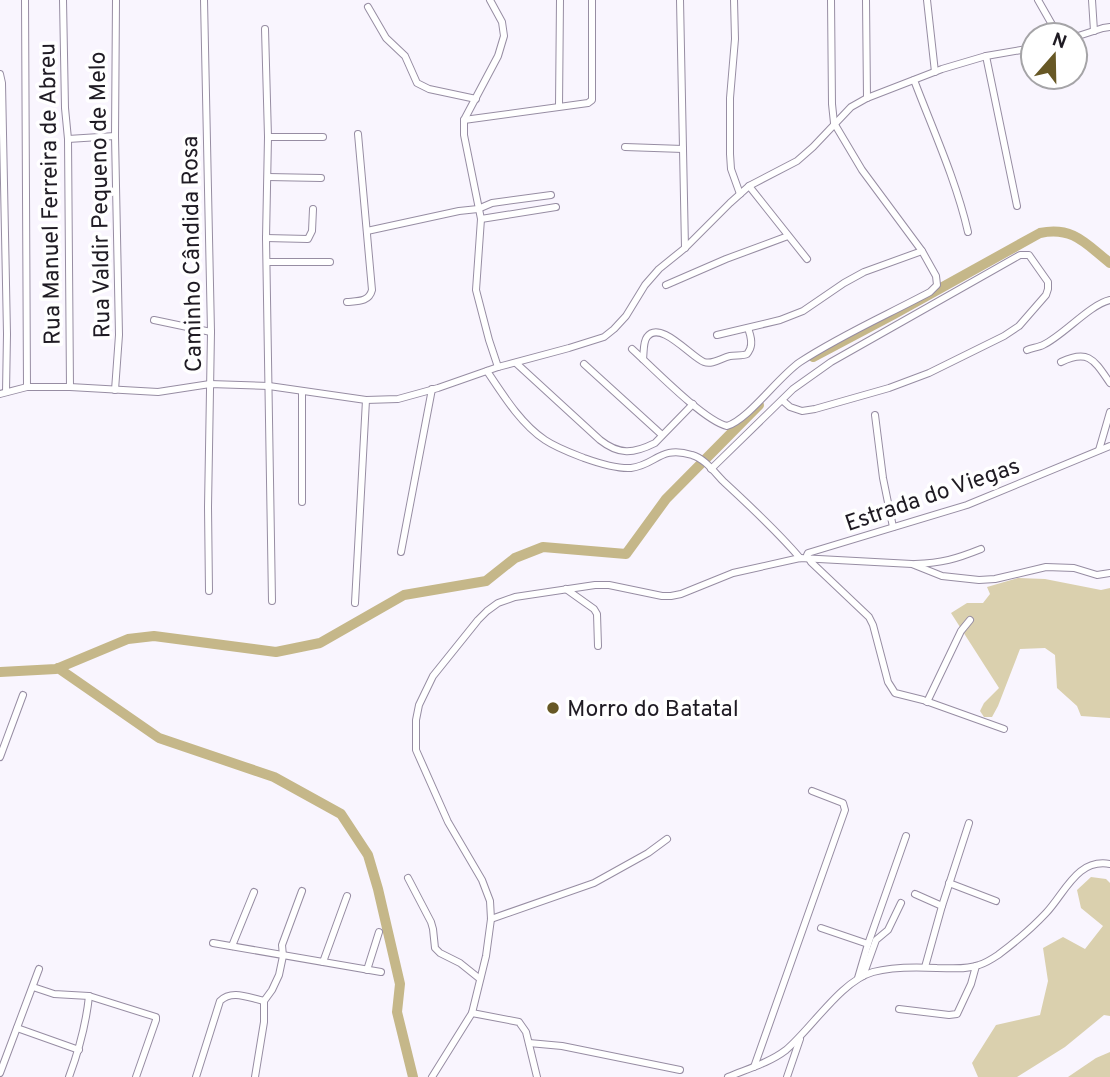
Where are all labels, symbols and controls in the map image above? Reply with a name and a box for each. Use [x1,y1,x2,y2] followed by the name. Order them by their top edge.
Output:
[1019,21,1089,91] north arrow
[1049,28,1070,56] text: N
[34,43,69,345] street label: Rua Manuel Ferreira de Abreu
[84,51,119,339] street label: Rua Valdir Pequeno de Melo
[177,135,210,372] street label: Caminho Cândida Rosa
[842,453,1024,540] street label: Estrada do Viegas
[567,696,739,725] place label: Morro do Batatal
[545,700,561,716] marker: Morro do Batatal

